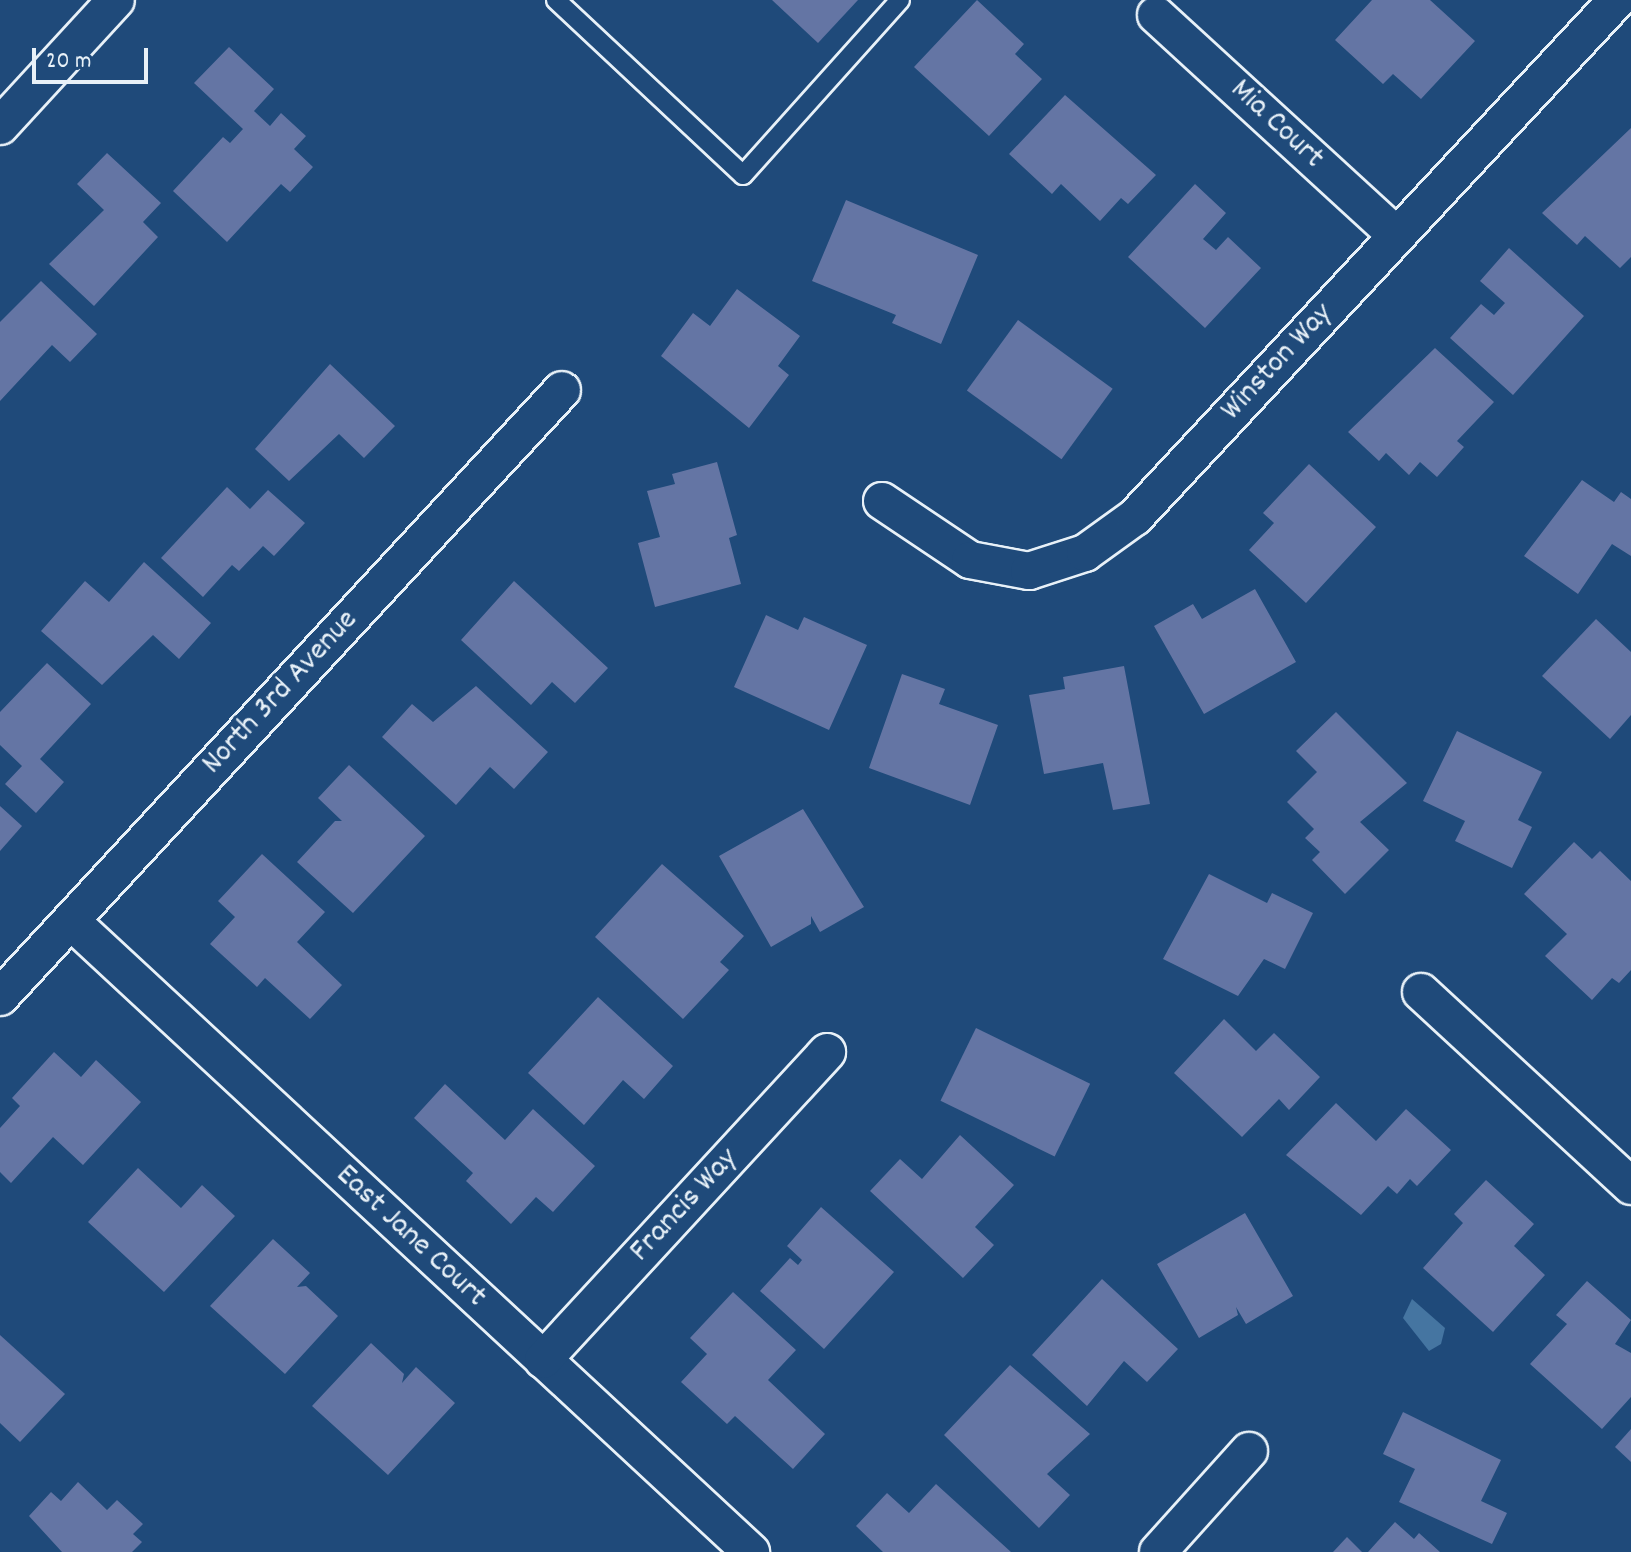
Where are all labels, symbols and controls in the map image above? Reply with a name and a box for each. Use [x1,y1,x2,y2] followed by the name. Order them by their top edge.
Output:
[36,32,152,82] scale bar
[46,45,92,79] text: 20 m
[1221,72,1331,178] street label: Mia Court
[1214,296,1342,430] street label: Winston Way
[195,602,367,784] street label: North 3rd Avenue
[623,1141,747,1271] street label: Francis Way
[327,1157,493,1317] street label: East Jane Court

